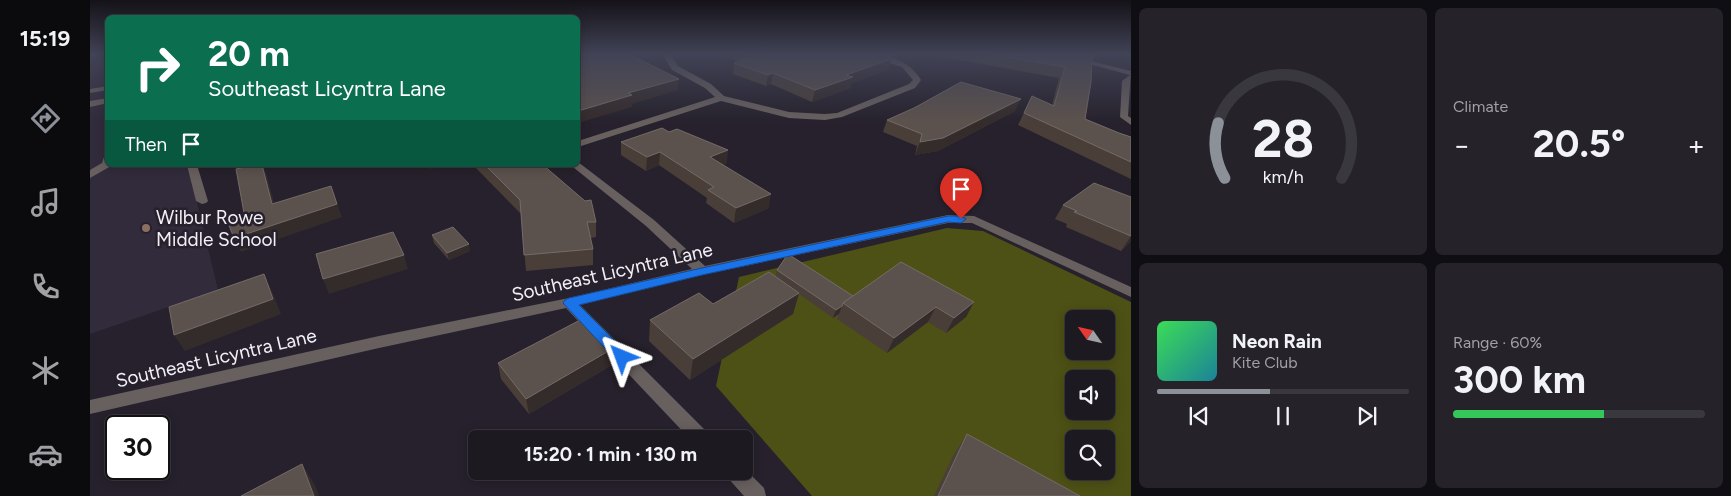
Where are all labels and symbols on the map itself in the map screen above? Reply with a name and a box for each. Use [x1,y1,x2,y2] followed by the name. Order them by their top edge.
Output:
[940,168,982,219] pin
[156,206,277,251] place label: Wilbur Rowe Middle School
[140,222,152,234] marker: Wilbur Rowe Middle School
[509,238,715,306] street label: Southeast Licyntra Lane
[1065,310,1115,360] north arrow
[113,324,319,392] street label: Southeast Licyntra Lane
[595,330,647,382] position arrow
[105,415,170,480] speed limit sign: 30

